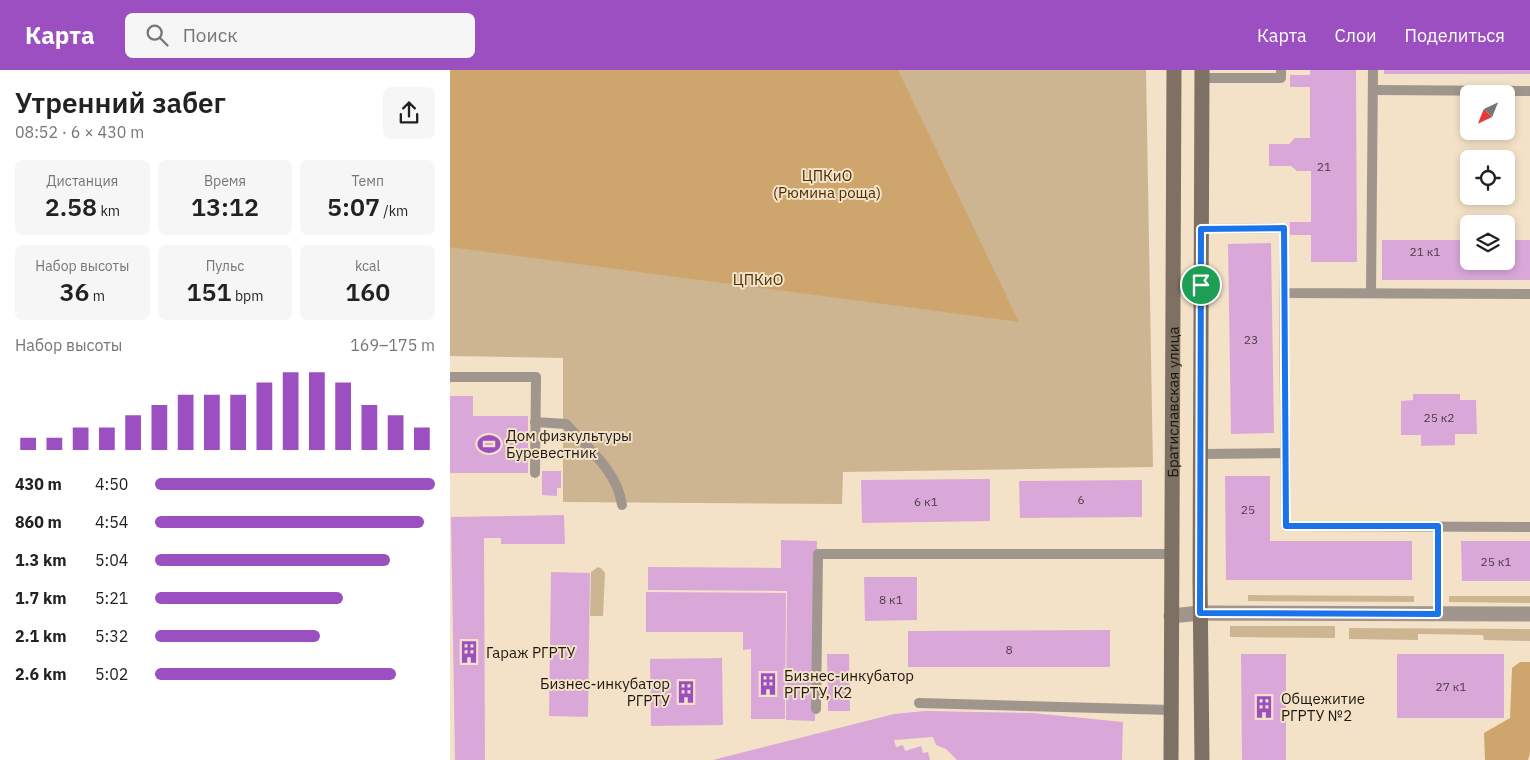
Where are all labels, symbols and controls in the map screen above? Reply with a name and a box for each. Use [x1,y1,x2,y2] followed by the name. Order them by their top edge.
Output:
[125,13,475,58] search box
[25,19,95,51] text: Карта
[143,21,171,49] icon: search
[183,23,238,47] text: Поиск
[1257,24,1307,47] text: Карта
[1335,24,1377,47] text: Слои
[1405,24,1505,47] text: Поделиться
[15,84,226,121] text: Утренний забег
[1460,85,1515,140] north arrow
[1460,85,1515,270] map controls
[383,87,435,139] button: share
[15,122,144,142] text: 08:52 · 6 × 430 m
[1460,150,1515,205] button: locate
[1317,159,1331,174] house number: 21
[773,166,881,202] park label: ЦПКиО (Рюмина роща)
[46,172,118,190] text: Дистанция
[204,172,246,190] text: Время
[351,172,384,190] text: Темп
[45,190,97,223] text: 2.58
[191,190,259,223] text: 13:12
[327,190,380,223] text: 5:07
[97,202,120,220] text: km
[380,202,408,220] text: /km
[1460,215,1515,270] button: layers
[1409,244,1441,259] house number: 21 к1
[35,257,129,275] text: Набор высоты
[206,257,244,275] text: Пульс
[355,257,380,275] text: kcal
[1180,264,1222,306] pin
[733,270,783,289] park label: ЦПКиО
[1187,271,1215,299] icon: arrive
[60,275,90,308] text: 36
[187,275,232,308] text: 151
[345,275,390,308] text: 160
[90,287,105,305] text: m
[232,287,263,305] text: bpm
[1163,326,1182,478] street label: Братиславская улица
[1244,332,1258,347] house number: 23
[15,335,122,355] text: Набор высоты
[350,335,435,355] text: 169–175 m
[1423,410,1455,425] house number: 25 к2
[506,426,632,462] place label: Дом физкультуры Буревестник
[476,431,502,457] sports icon: Дом физкультуры Буревестник
[15,474,62,494] text: 430 m
[95,474,128,494] text: 4:50
[1077,492,1085,507] house number: 6
[914,494,938,509] house number: 6 к1
[1241,502,1255,517] house number: 25
[15,512,62,532] text: 860 m
[95,512,128,532] text: 4:54
[15,550,66,570] text: 1.3 km
[95,550,128,570] text: 5:04
[1480,554,1512,569] house number: 25 к1
[15,588,66,608] text: 1.7 km
[95,588,128,608] text: 5:21
[879,592,903,607] house number: 8 к1
[15,626,66,646] text: 2.1 km
[95,626,128,646] text: 5:32
[456,639,482,665] building icon: Гараж РГРТУ
[1005,642,1013,657] house number: 8
[486,643,575,662] place label: Гараж РГРТУ
[15,664,66,684] text: 2.6 km
[95,664,128,684] text: 5:02
[784,666,914,702] place label: Бизнес-инкубатор РГРТУ, К2
[755,671,781,697] building icon: Бизнес-инкубатор РГРТУ, К2
[540,674,670,710] place label: Бизнес-инкубатор РГРТУ
[673,679,699,705] building icon: Бизнес-инкубатор РГРТУ
[1435,679,1467,694] house number: 27 к1
[1281,689,1365,725] place label: Общежитие РГРТУ №2
[1251,694,1277,720] building icon: Общежитие РГРТУ №2

